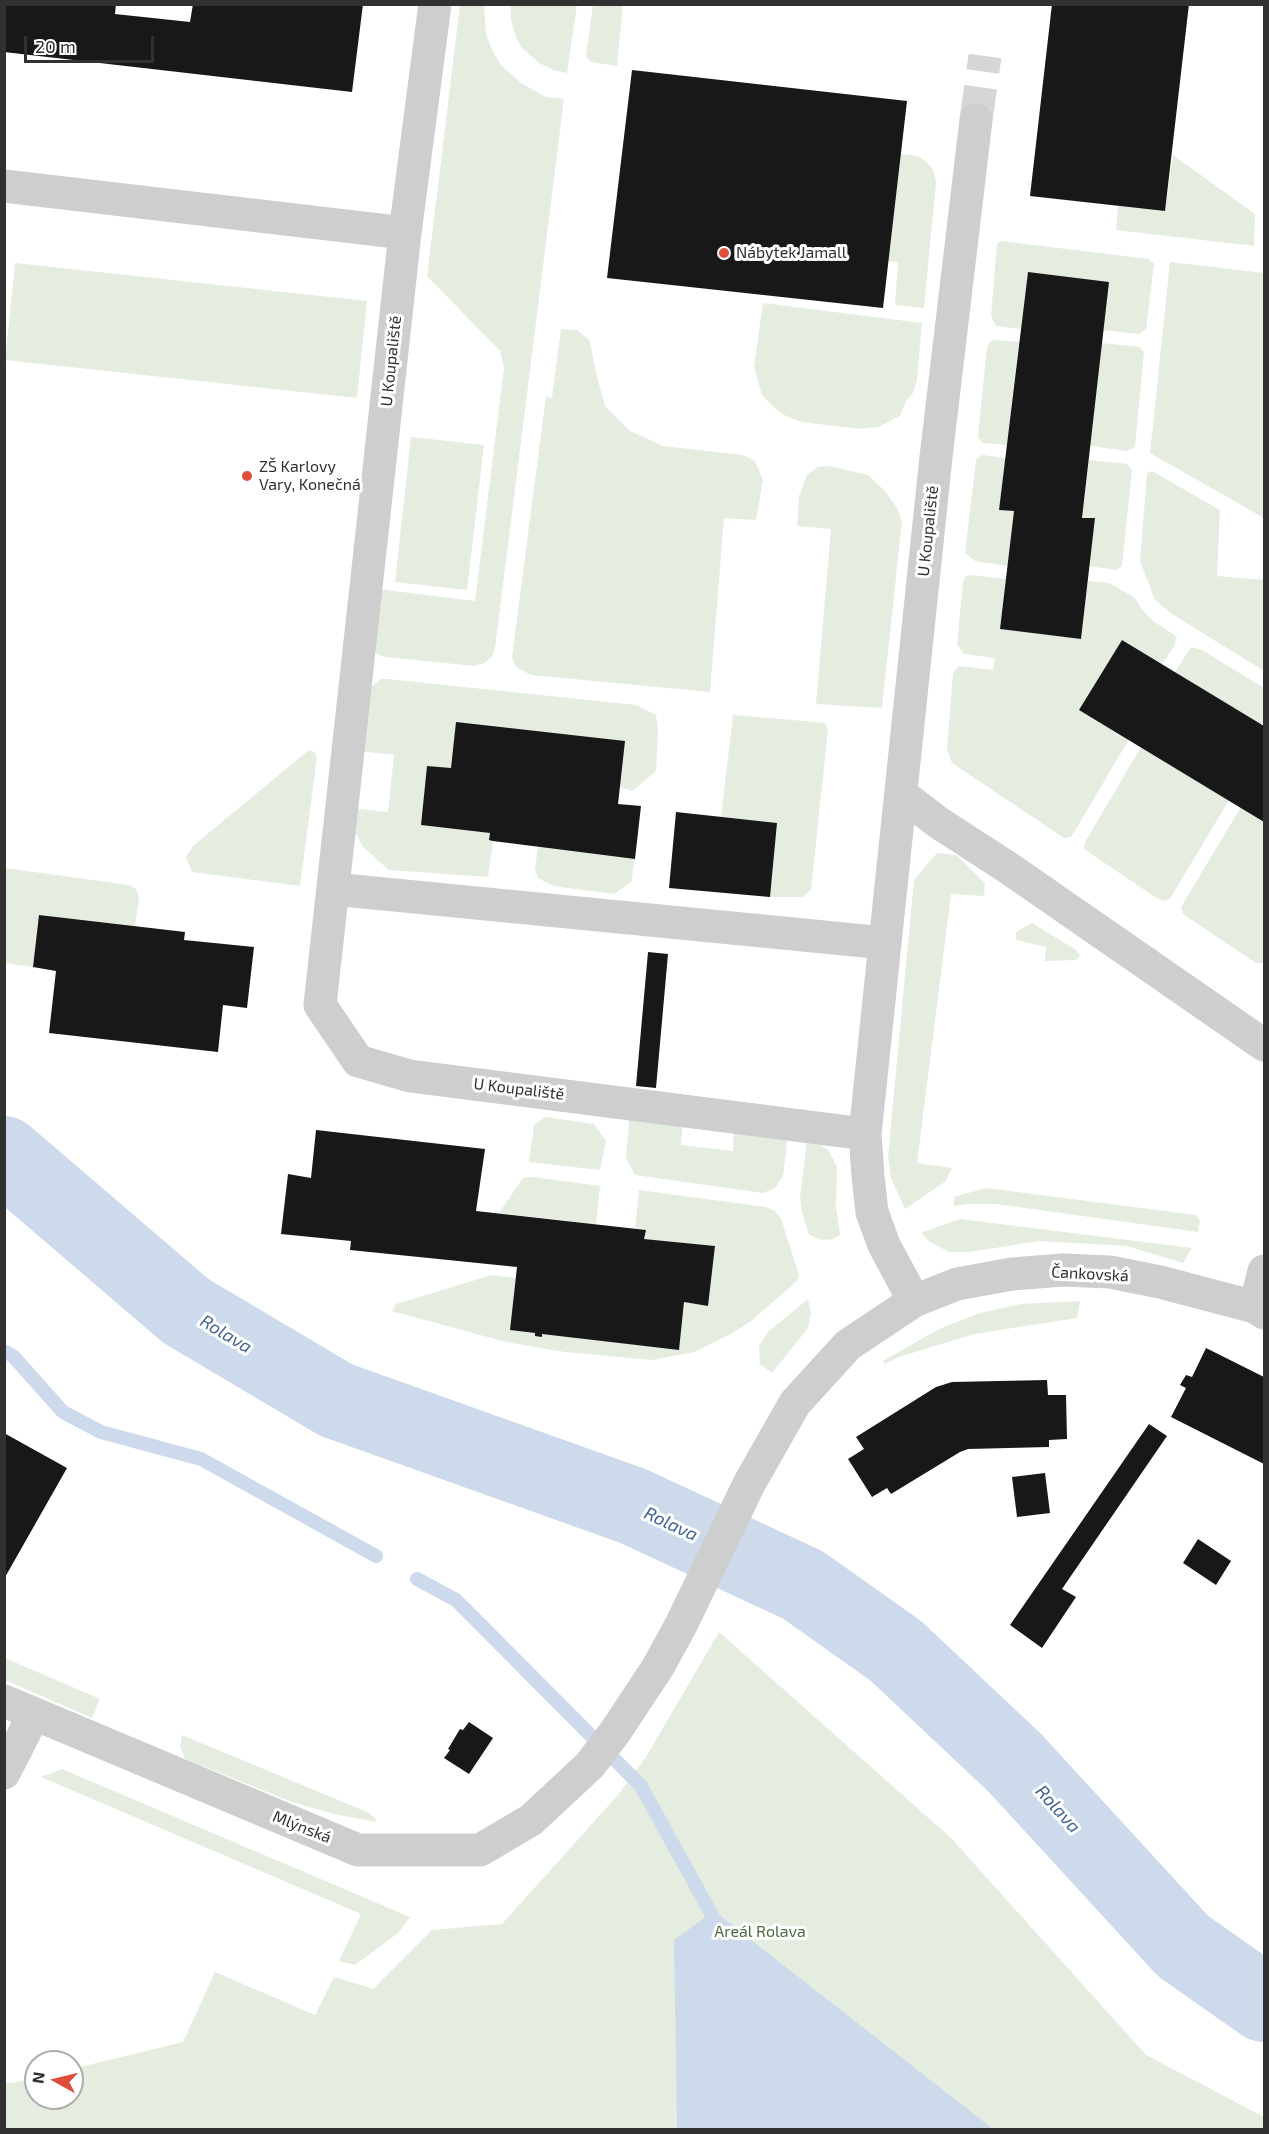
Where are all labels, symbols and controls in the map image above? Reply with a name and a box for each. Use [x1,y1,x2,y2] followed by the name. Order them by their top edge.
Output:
[27,24,158,62] scale bar
[35,35,76,57] text: 20 m
[736,243,846,263] place label: Nábytek Jamall
[717,246,731,260] marker: Nábytek Jamall
[377,315,405,407] street label: U Koupaliště
[259,457,361,495] place label: ZŠ Karlovy Vary, Konečná
[240,469,254,483] marker: ZŠ Karlovy Vary, Konečná
[914,485,942,577] street label: U Koupaliště
[473,1074,565,1104] street label: U Koupaliště
[1051,1262,1129,1286] street label: Čankovská
[196,1310,256,1358] water label: Rolava
[641,1502,701,1546] water label: Rolava
[1031,1781,1085,1837] water label: Rolava
[270,1807,334,1847] street label: Mlýnská
[714,1922,806,1942] park label: Areál Rolava
[24,2050,84,2110] north arrow
[27,2071,48,2085] text: N

